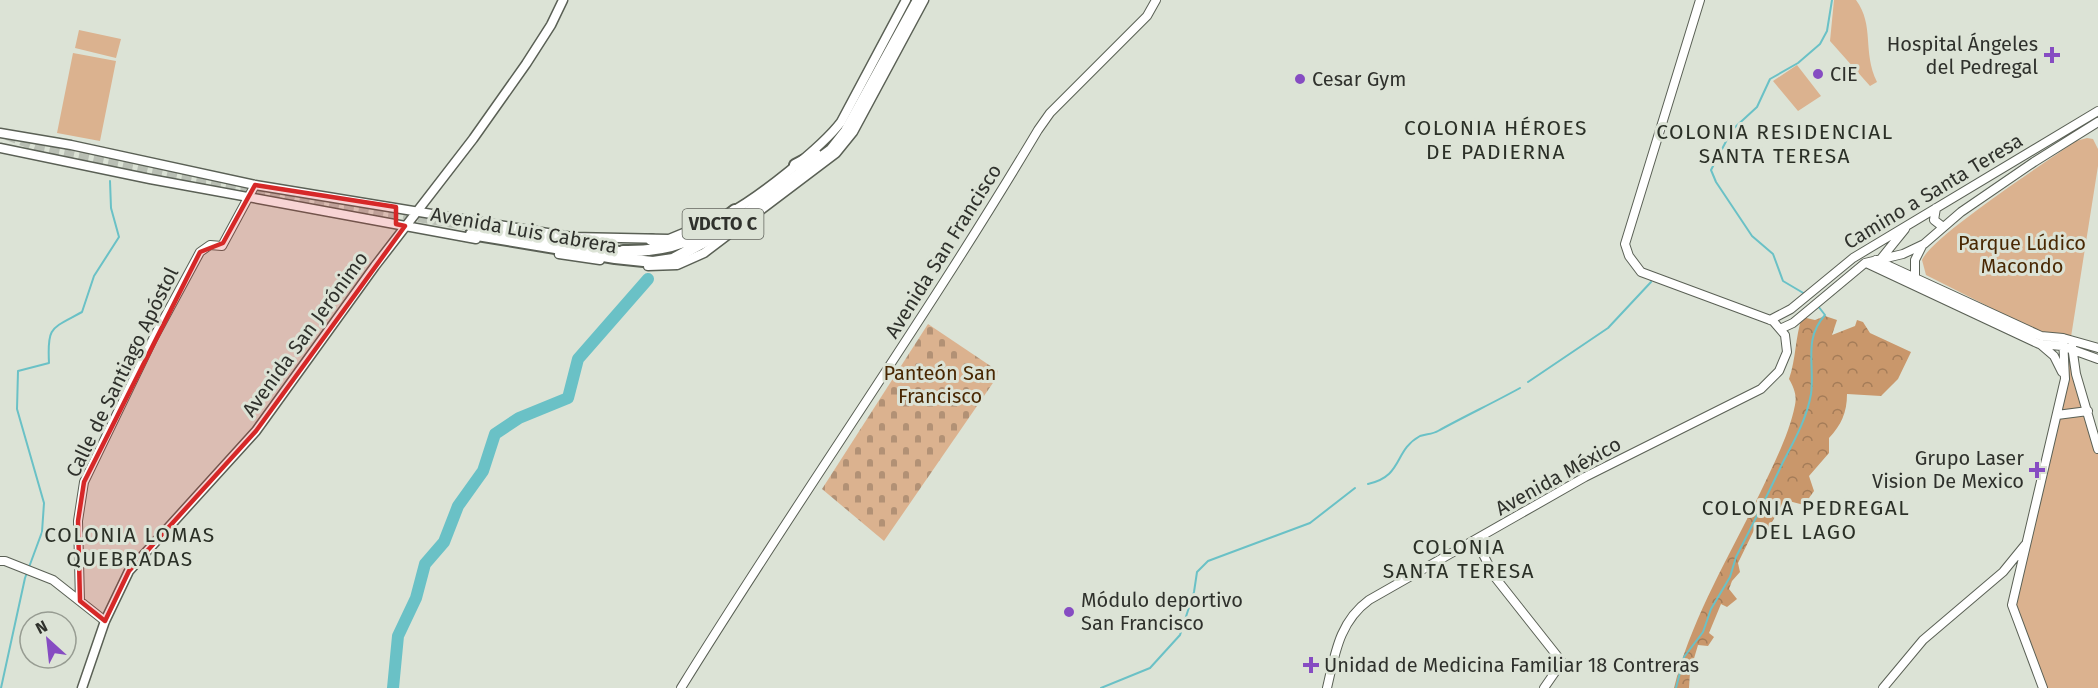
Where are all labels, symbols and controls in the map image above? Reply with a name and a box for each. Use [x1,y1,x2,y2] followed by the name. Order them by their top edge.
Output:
[1887,32,2038,79] place label: Hospital Ángeles del Pedregal
[2043,46,2061,64] marker: Hospital Ángeles del Pedregal
[1830,62,1858,86] place label: CIE
[1312,67,1406,91] place label: Cesar Gym
[1811,67,1825,81] marker: CIE
[1293,72,1307,86] marker: Cesar Gym
[1404,115,1588,165] district label: COLONIA HÉROES DE PADIERNA
[1656,119,1894,169] district label: COLONIA RESIDENCIAL SANTA TERESA
[1839,128,2027,254] street label: Camino a Santa Teresa
[880,160,1006,342] street label: Avenida San Francisco
[429,202,619,258] street label: Avenida Luis Cabrera
[682,209,764,239] road number: VDCTO C
[1958,231,2086,278] park label: Parque Lúdico Macondo
[237,247,373,421] street label: Avenida San Jerónimo
[61,263,183,481] street label: Calle de Santiago Apóstol
[883,361,997,408] park label: Panteón San Francisco
[1491,432,1625,520] street label: Avenida México
[1872,446,2024,493] place label: Grupo Laser Vision De Mexico
[2028,461,2046,479] marker: Grupo Laser Vision De Mexico
[1702,495,1910,545] district label: COLONIA PEDREGAL DEL LAGO
[44,522,216,572] district label: COLONIA LOMAS QUEBRADAS
[1383,534,1535,584] district label: COLONIA SANTA TERESA
[1081,588,1243,635] place label: Módulo deportivo San Francisco
[1062,605,1076,619] marker: Módulo deportivo San Francisco
[18,610,78,670] north arrow
[32,616,50,638] text: N
[1324,653,1699,677] place label: Unidad de Medicina Familiar 18 Contreras
[1302,656,1320,674] marker: Unidad de Medicina Familiar 18 Contreras

